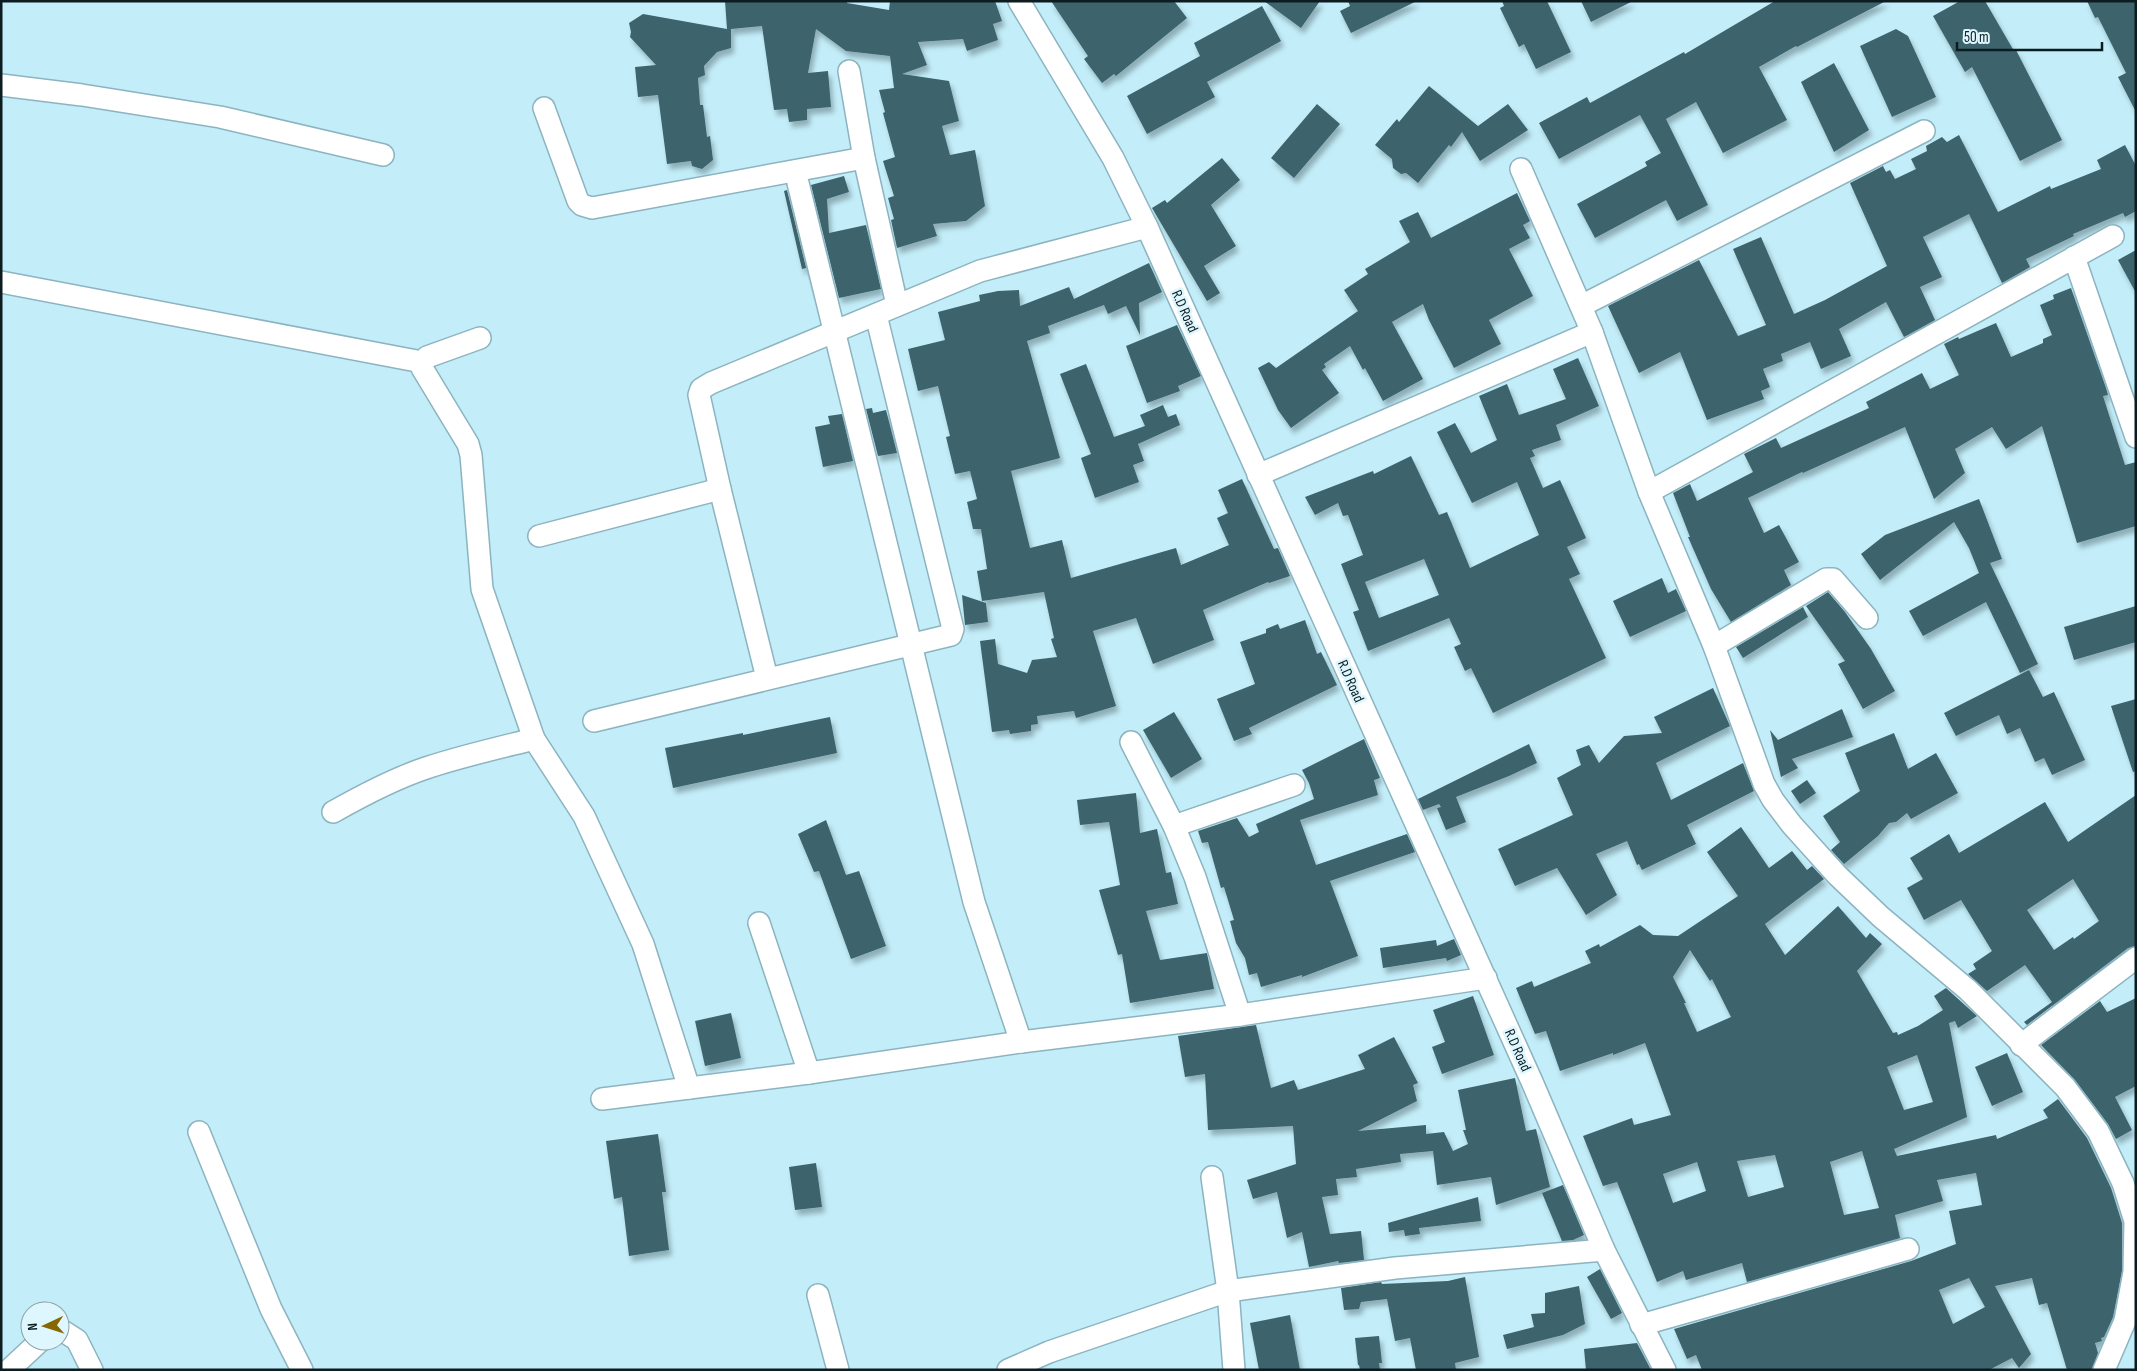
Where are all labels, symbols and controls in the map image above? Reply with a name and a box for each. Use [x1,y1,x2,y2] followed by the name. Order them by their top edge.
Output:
[1957,20,2102,52] scale bar
[1964,28,1989,47] text: 50 m
[1167,287,1202,335] street label: R.D Road
[1333,657,1368,705] street label: R.D Road
[1500,1026,1535,1074] street label: R.D Road
[20,1301,70,1351] north arrow
[24,1323,41,1331] text: N

